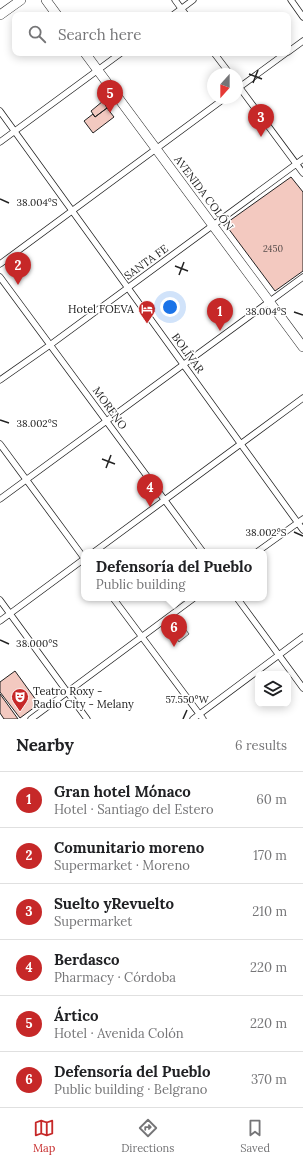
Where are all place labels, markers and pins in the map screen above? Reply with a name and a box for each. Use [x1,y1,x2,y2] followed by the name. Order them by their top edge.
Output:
[97,80,123,113] pin: 5
[248,104,274,137] pin: 3
[5,252,31,285] pin: 2
[207,298,233,331] pin: 1
[137,299,157,324] hotel icon: Hotel FOEVA
[68,302,135,316] place label: Hotel FOEVA
[137,474,163,507] pin: 4
[161,614,187,647] pin: 6
[33,684,134,711] place label: Teatro Roxy - Radio City - Melany
[10,687,30,712] theatre icon: Teatro Roxy - Radio City - Melany

